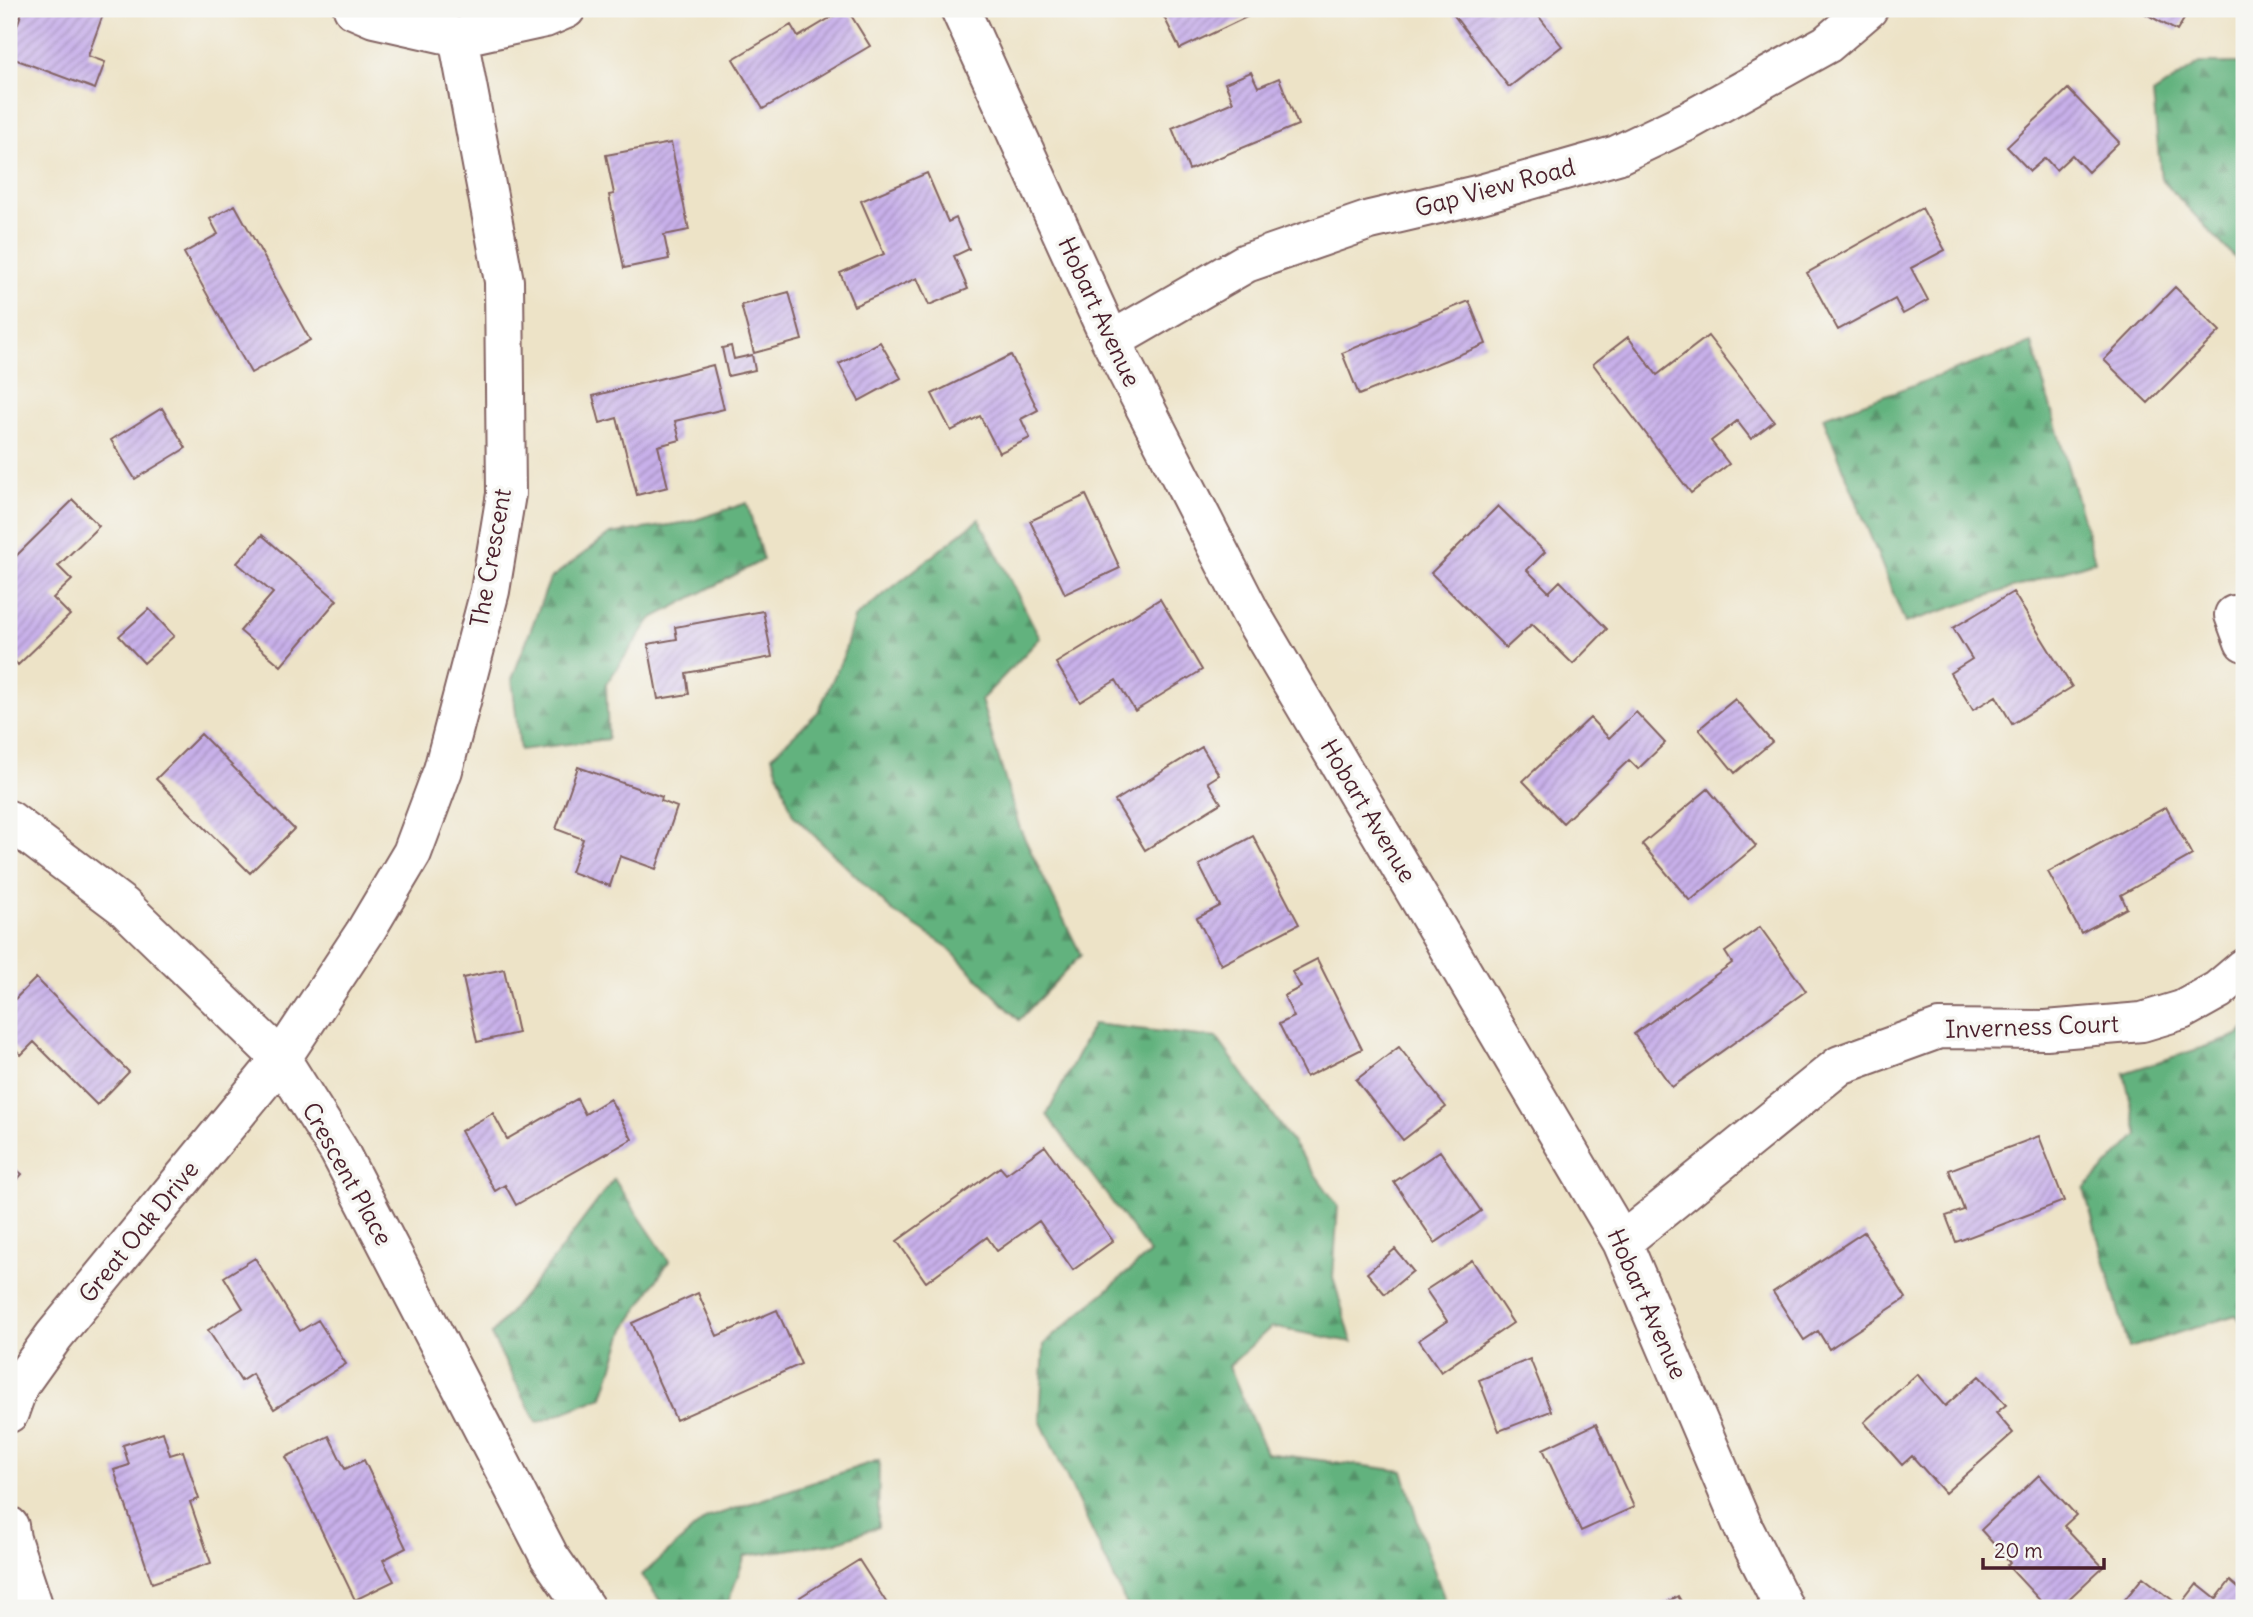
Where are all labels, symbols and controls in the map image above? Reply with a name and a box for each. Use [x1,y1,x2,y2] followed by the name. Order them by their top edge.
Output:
[1411,151,1578,223] street label: Gap View Road
[1052,232,1148,391] street label: Hobart Avenue
[463,486,517,629] street label: The Crescent
[1314,733,1423,888] street label: Hobart Avenue
[1945,1008,2119,1044] street label: Inverness Court
[296,1097,400,1250] street label: Crescent Place
[72,1154,205,1308] street label: Great Oak Drive
[1601,1224,1695,1384] street label: Hobart Avenue
[1983,1526,2104,1570] scale bar
[1994,1537,2043,1564] text: 20 m

